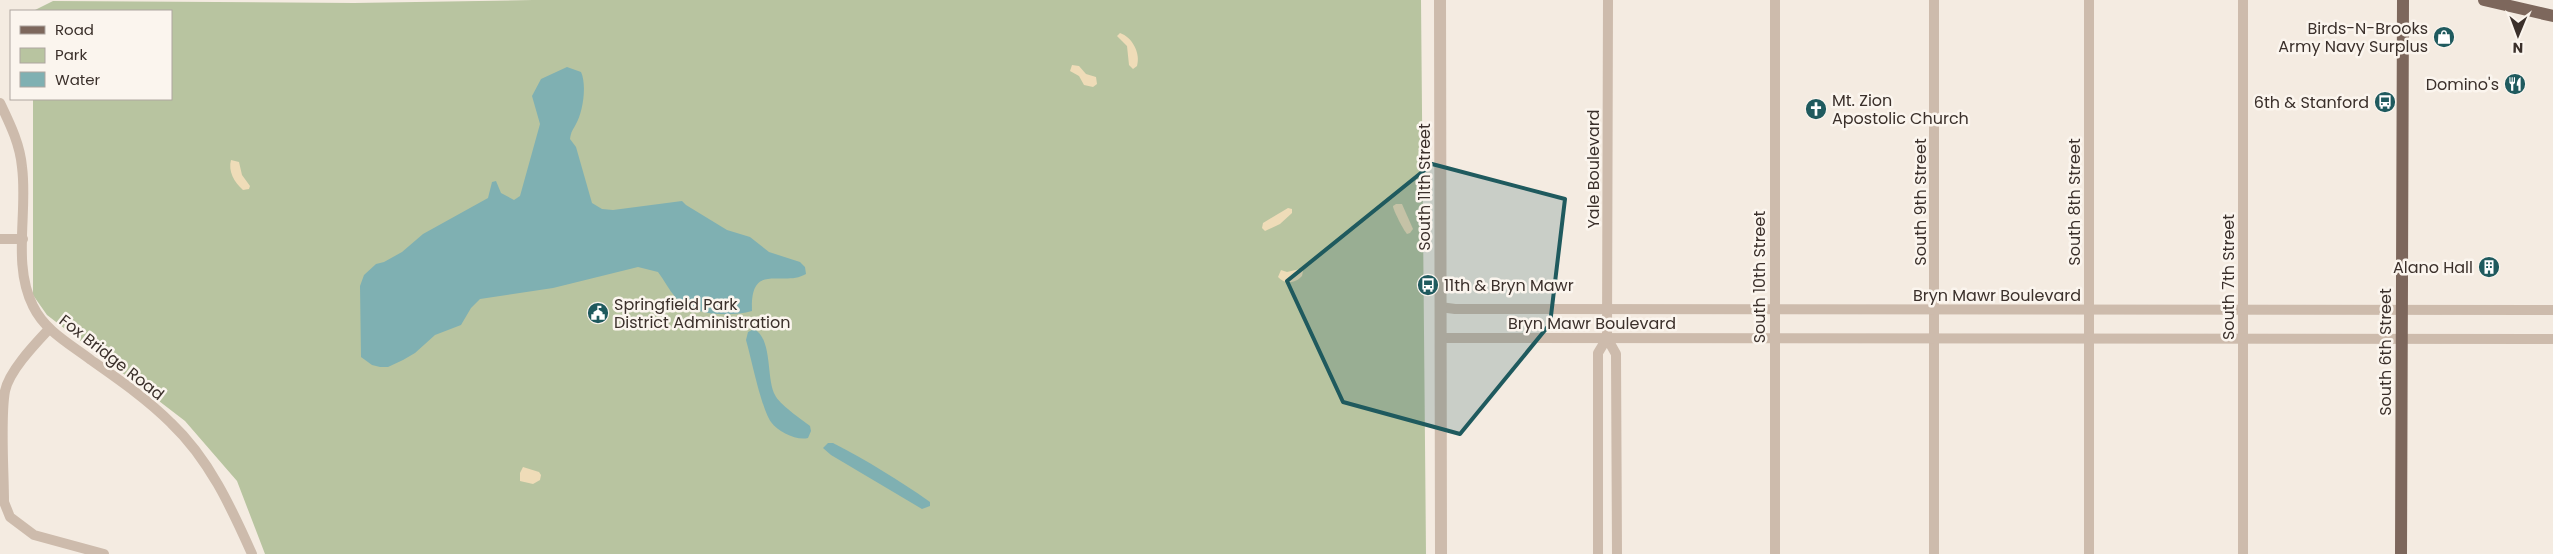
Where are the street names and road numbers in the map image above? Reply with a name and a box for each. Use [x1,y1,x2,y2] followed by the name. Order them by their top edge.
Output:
[1582,109,1605,229] street label: Yale Boulevard
[1413,123,1436,251] street label: South 11th Street
[1909,138,1932,266] street label: South 9th Street
[2063,138,2086,266] street label: South 8th Street
[1748,211,1771,343] street label: South 10th Street
[2217,214,2240,340] street label: South 7th Street
[1913,284,2081,307] street label: Bryn Mawr Boulevard
[2374,288,2397,416] street label: South 6th Street
[54,309,169,406] street label: Fox Bridge Road
[1508,312,1676,335] street label: Bryn Mawr Boulevard

